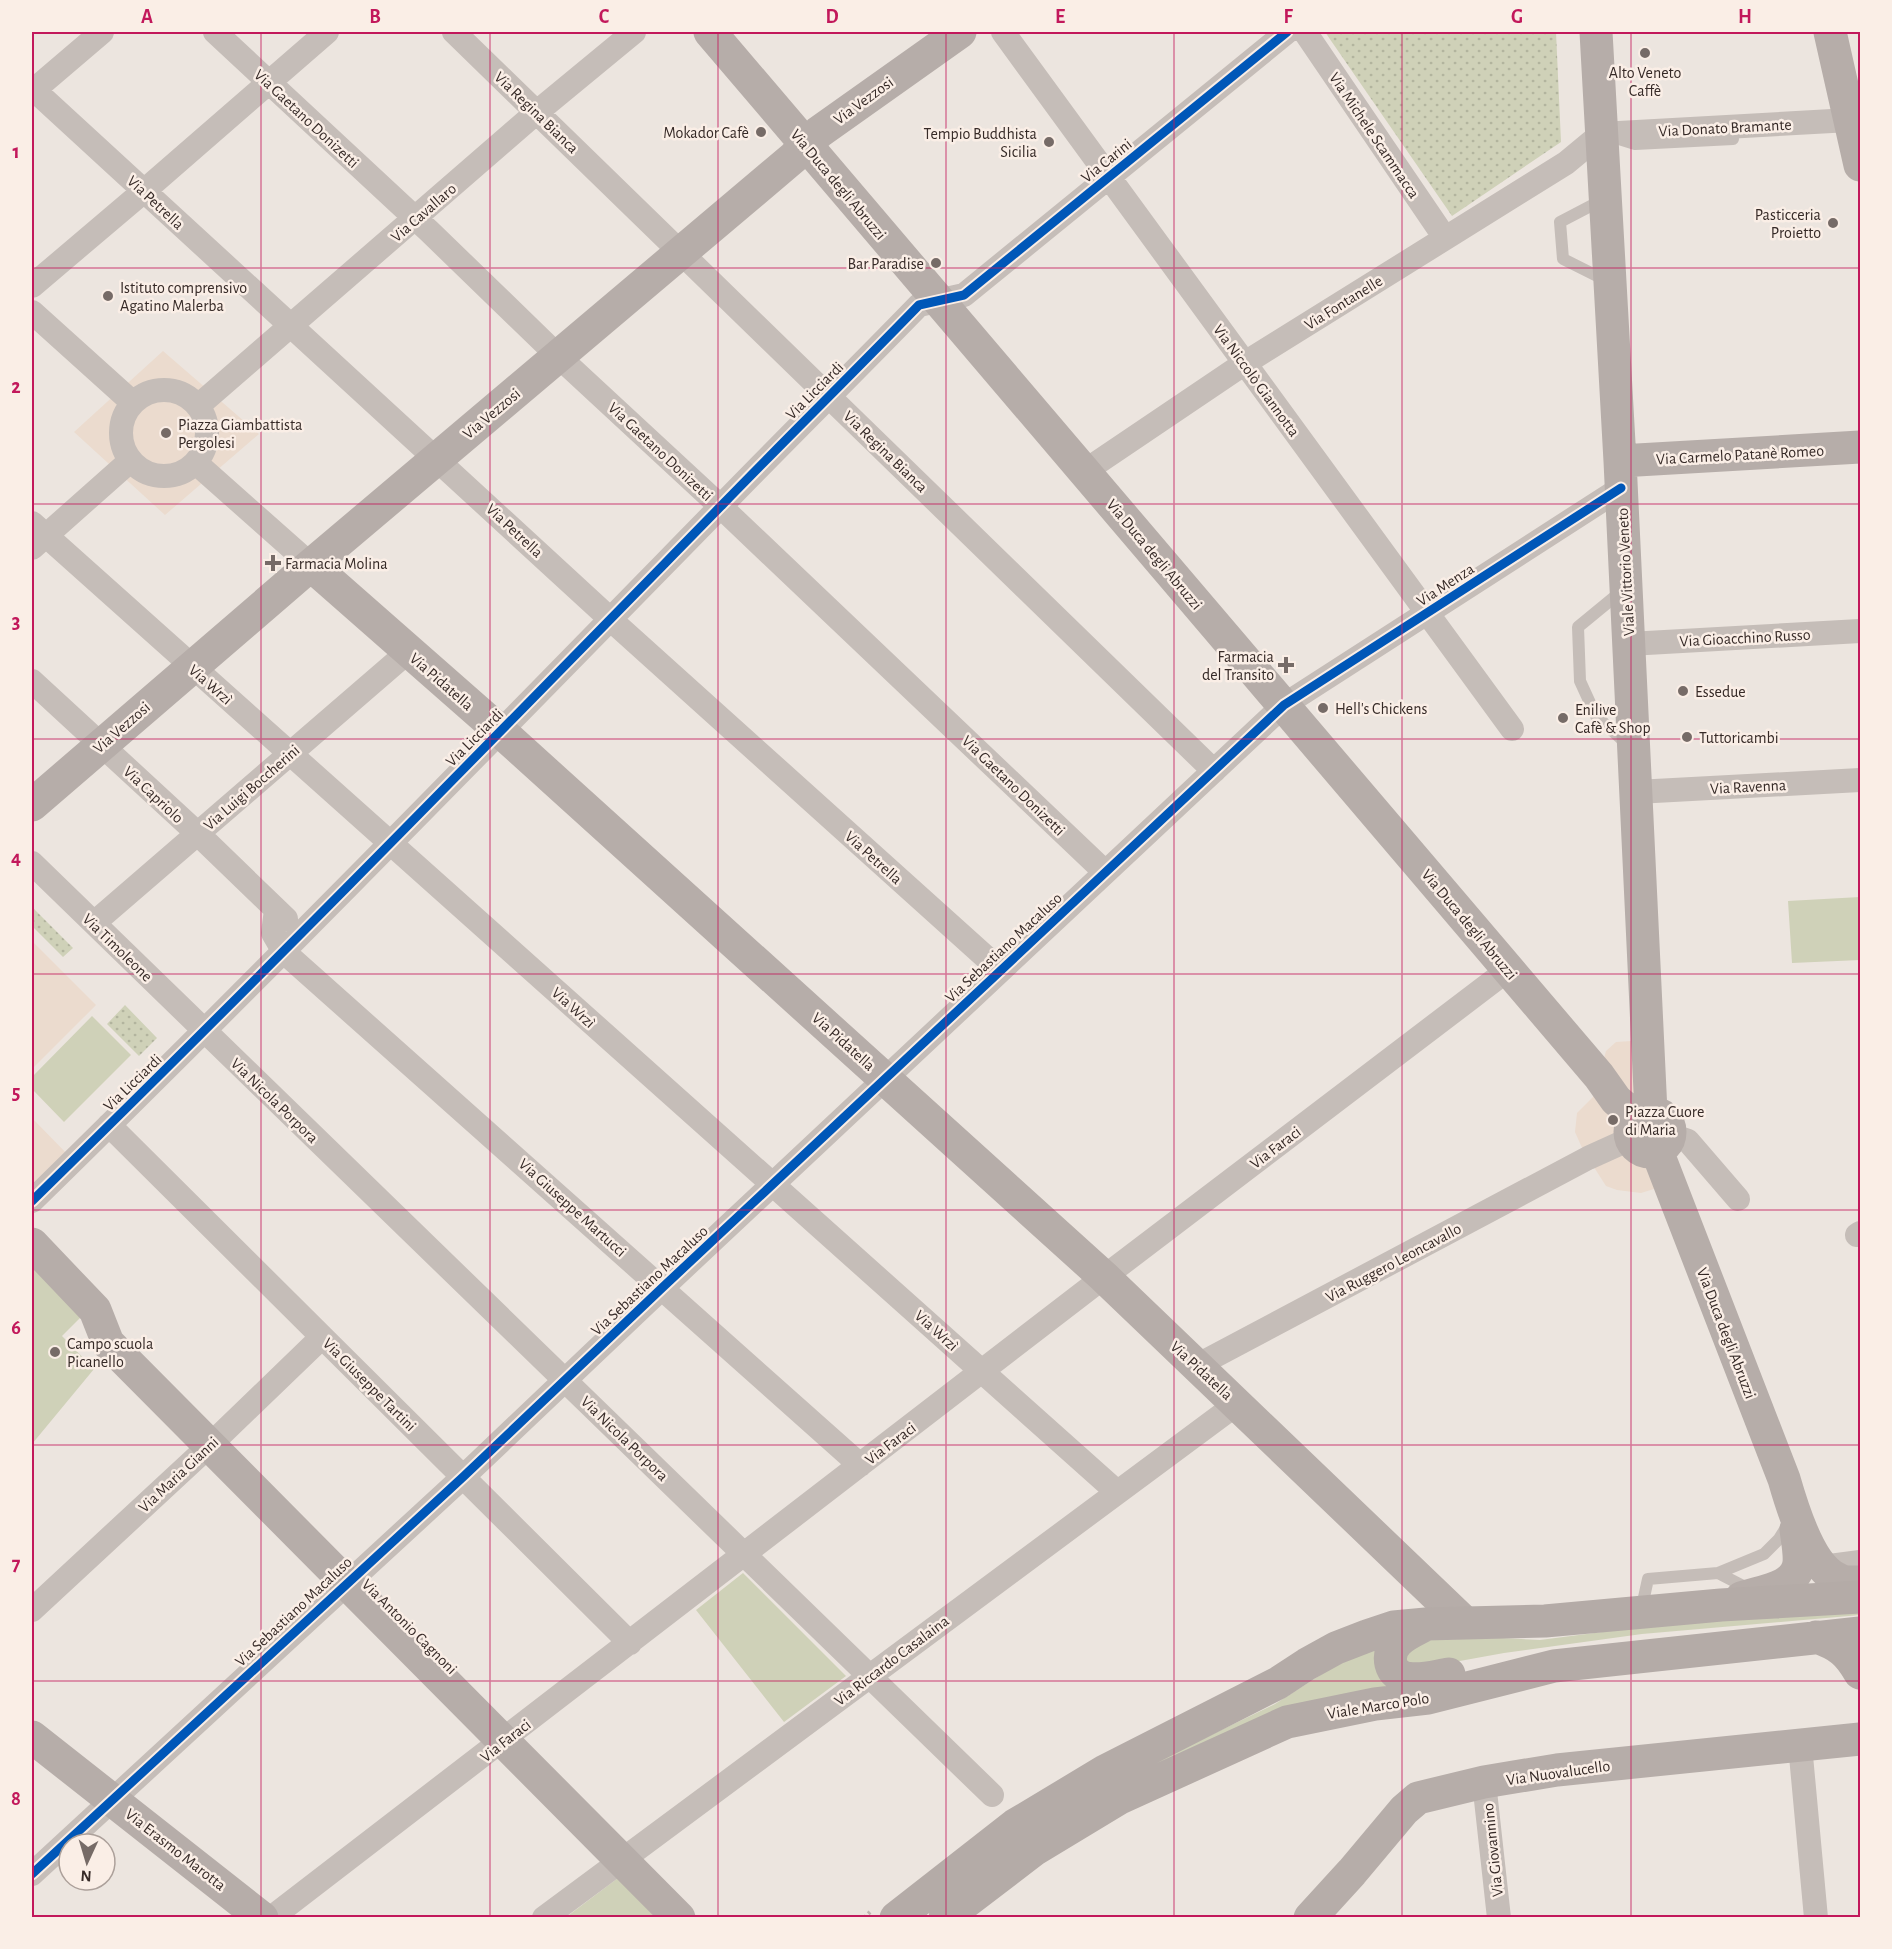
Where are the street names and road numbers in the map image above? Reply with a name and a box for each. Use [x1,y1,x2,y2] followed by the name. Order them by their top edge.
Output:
[251,66,362,171] street label: Via Gaetano Donizetti
[491,69,581,157] street label: Via Regina Bianca
[1326,70,1422,201] street label: Via Michele Scammacca
[831,74,896,128] street label: Via Vezzosi
[1658,117,1792,139] street label: Via Donato Bramante
[787,126,889,243] street label: Via Duca degli Abruzzi
[1078,136,1135,186] street label: Via Carini
[124,173,187,233] street label: Via Petrella
[388,180,459,245] street label: Via Cavallaro
[1302,273,1385,333] street label: Via Fontanelle
[1210,321,1302,440] street label: Via Niccolò Giannotta
[783,359,847,423] street label: Via Licciardi
[460,385,523,442] street label: Via Vezzosi
[605,399,716,504] street label: Via Gaetano Donizetti
[840,408,930,496] street label: Via Regina Bianca
[1656,443,1825,467] street label: Via Carmelo Patanè Romeo
[1103,496,1205,613] street label: Via Duca degli Abruzzi
[483,501,546,561] street label: Via Petrella
[1615,507,1637,636] street label: Viale Vittorio Veneto
[1414,560,1477,609] street label: Via Menza
[1679,627,1811,649] street label: Via Gioacchino Russo
[407,650,476,713] street label: Via Pidatella
[185,662,235,708] street label: Via Wrzì
[90,699,153,757] street label: Via Vezzosi
[443,706,507,770] street label: Via Licciardi
[959,733,1068,839] street label: Via Gaetano Donizetti
[201,742,303,834] street label: Via Luigi Boccherini
[120,763,186,826] street label: Via Capriolo
[1710,777,1787,797] street label: Via Ravenna
[842,828,905,887] street label: Via Petrella
[1418,866,1520,983] street label: Via Duca degli Abruzzi
[942,890,1065,1006] street label: Via Sebastiano Macaluso
[79,911,155,985] street label: Via Timoleone
[549,984,598,1031] street label: Via Wrzì
[809,1010,878,1074] street label: Via Pidatella
[100,1051,165,1114] street label: Via Licciardi
[228,1055,321,1146] street label: Via Nicola Porpora
[1247,1124,1304,1172] street label: Via Faraci
[516,1155,629,1260] street label: Via Giuseppe Martucci
[1323,1220,1464,1305] street label: Via Ruggero Leoncavallo
[588,1223,711,1339] street label: Via Sebastiano Macaluso
[1694,1266,1758,1401] street label: Via Duca degli Abruzzi
[912,1307,961,1354] street label: Via Wrzì
[320,1335,419,1434] street label: Via Giuseppe Tartini
[1167,1338,1235,1403] street label: Via Pidatella
[578,1393,671,1484] street label: Via Nicola Porpora
[862,1420,919,1468] street label: Via Faraci
[136,1434,222,1516] street label: Via Maria Gianni
[232,1554,355,1670] street label: Via Sebastiano Macaluso
[359,1576,460,1677] street label: Via Antonio Cagnoni
[831,1613,952,1709] street label: Via Riccardo Casalaina
[1326,1690,1430,1722] street label: Viale Marco Polo
[477,1716,534,1765] street label: Via Faraci
[1505,1758,1611,1788] street label: Via Nuovalucello
[1480,1802,1506,1898] street label: Via Giovannino
[122,1806,229,1894] street label: Via Erasmo Marotta

